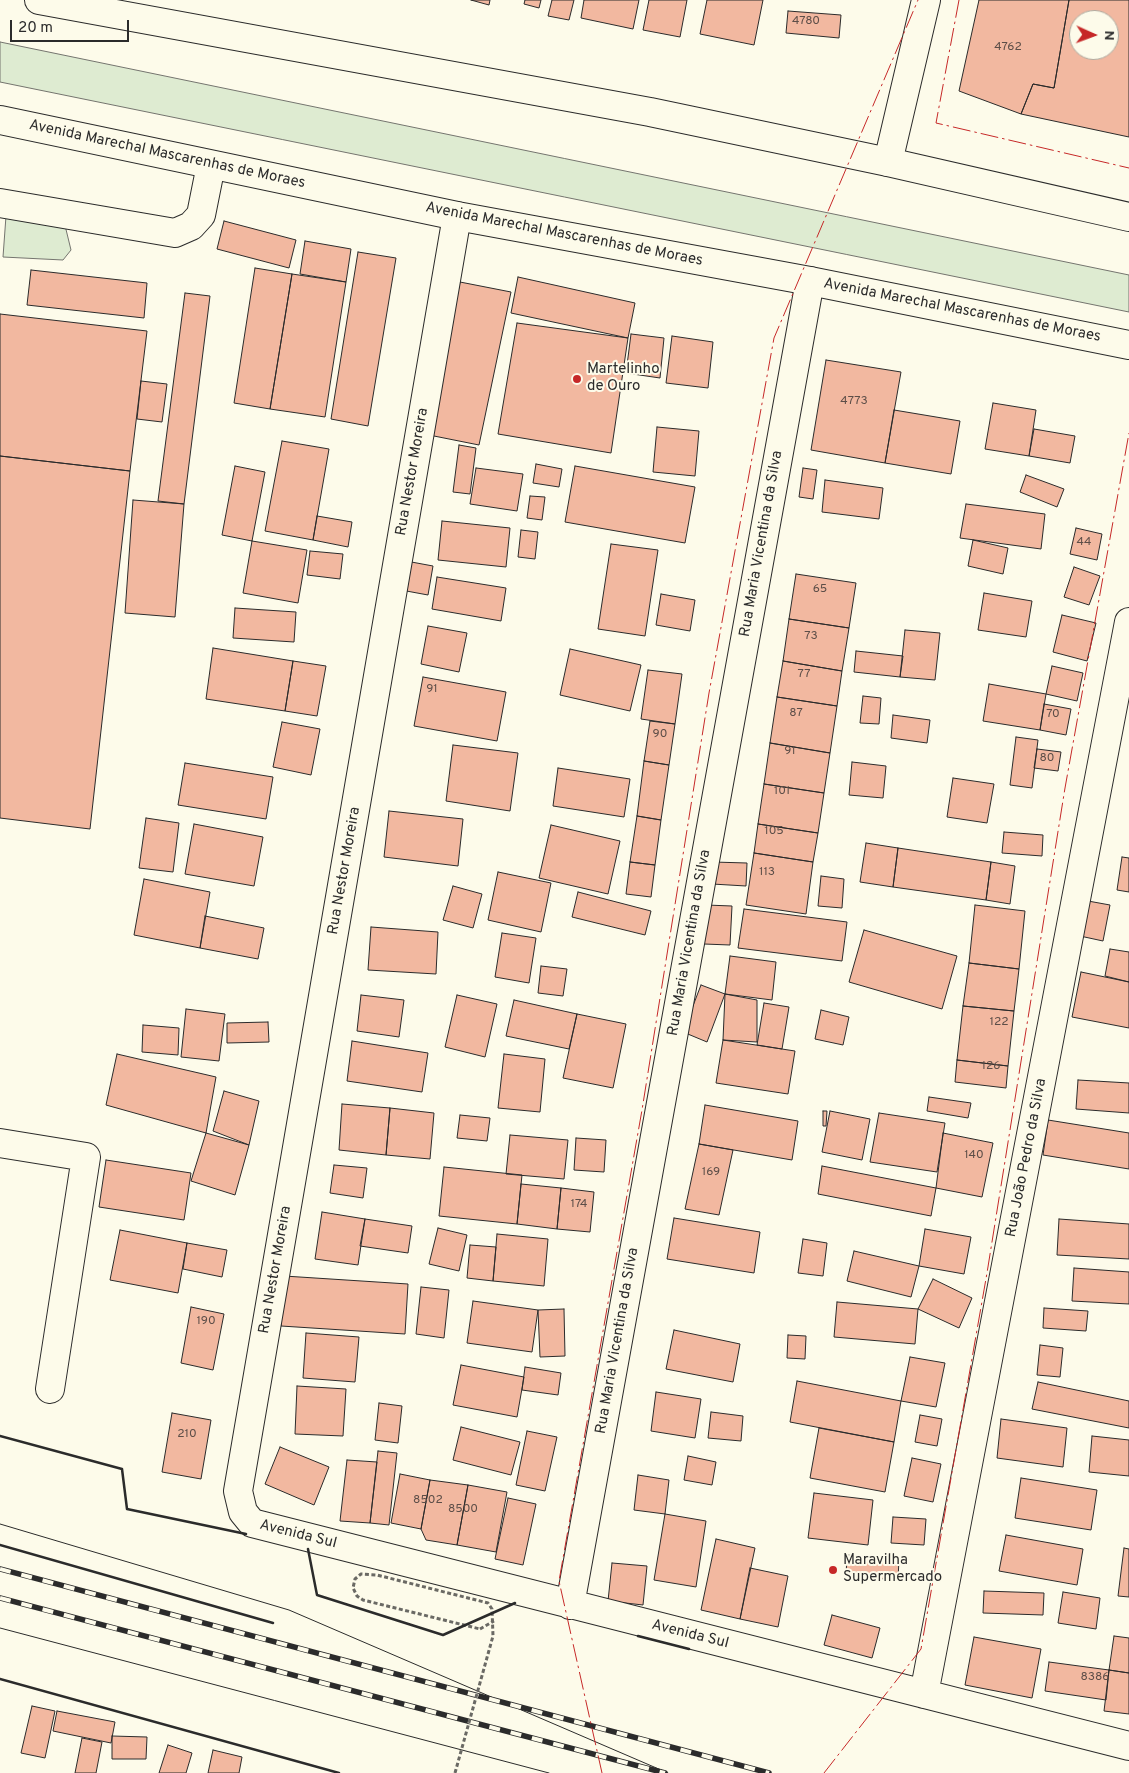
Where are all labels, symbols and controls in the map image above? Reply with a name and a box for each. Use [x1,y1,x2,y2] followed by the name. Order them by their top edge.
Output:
[12,10,131,42] scale bar
[1069,10,1119,60] north arrow
[792,15,820,29] house number: 4780
[18,19,53,38] text: 20 m
[1100,30,1117,41] text: N
[994,41,1022,55] house number: 4762
[27,117,307,193] street label: Avenida Marechal Mascarenhas de Moraes
[424,199,704,271] street label: Avenida Marechal Mascarenhas de Moraes
[822,275,1102,347] street label: Avenida Marechal Mascarenhas de Moraes
[587,361,660,396] place label: Martelinho de Ouro
[571,373,583,385] marker: Martelinho de Ouro
[840,395,868,409] house number: 4773
[393,407,433,537] street label: Rua Nestor Moreira
[737,449,787,639] street label: Rua Maria Vicentina da Silva
[1077,536,1091,550] house number: 44
[813,583,827,597] house number: 65
[804,630,818,644] house number: 73
[798,668,810,682] house number: 77
[426,683,438,697] house number: 91
[789,707,803,721] house number: 87
[1046,708,1060,722] house number: 70
[653,728,667,742] house number: 90
[784,745,796,759] house number: 91
[1040,752,1054,766] house number: 80
[774,785,790,799] house number: 101
[325,806,365,936] street label: Rua Nestor Moreira
[764,825,784,839] house number: 105
[665,848,715,1038] street label: Rua Maria Vicentina da Silva
[759,866,775,880] house number: 113
[989,1016,1009,1030] house number: 122
[982,1060,1000,1074] house number: 126
[1003,1077,1051,1239] street label: Rua João Pedro da Silva
[964,1149,984,1163] house number: 140
[702,1166,720,1180] house number: 169
[571,1198,587,1212] house number: 174
[256,1205,296,1335] street label: Rua Nestor Moreira
[593,1246,643,1436] street label: Rua Maria Vicentina da Silva
[196,1315,216,1329] house number: 190
[177,1428,197,1442] house number: 210
[413,1494,443,1508] house number: 8502
[448,1503,478,1517] house number: 8500
[258,1517,338,1553] street label: Avenida Sul
[843,1552,942,1587] place label: Maravilha Supermercado
[827,1564,839,1576] marker: Maravilha Supermercado
[650,1617,730,1653] street label: Avenida Sul
[1080,1671,1110,1685] house number: 8386

